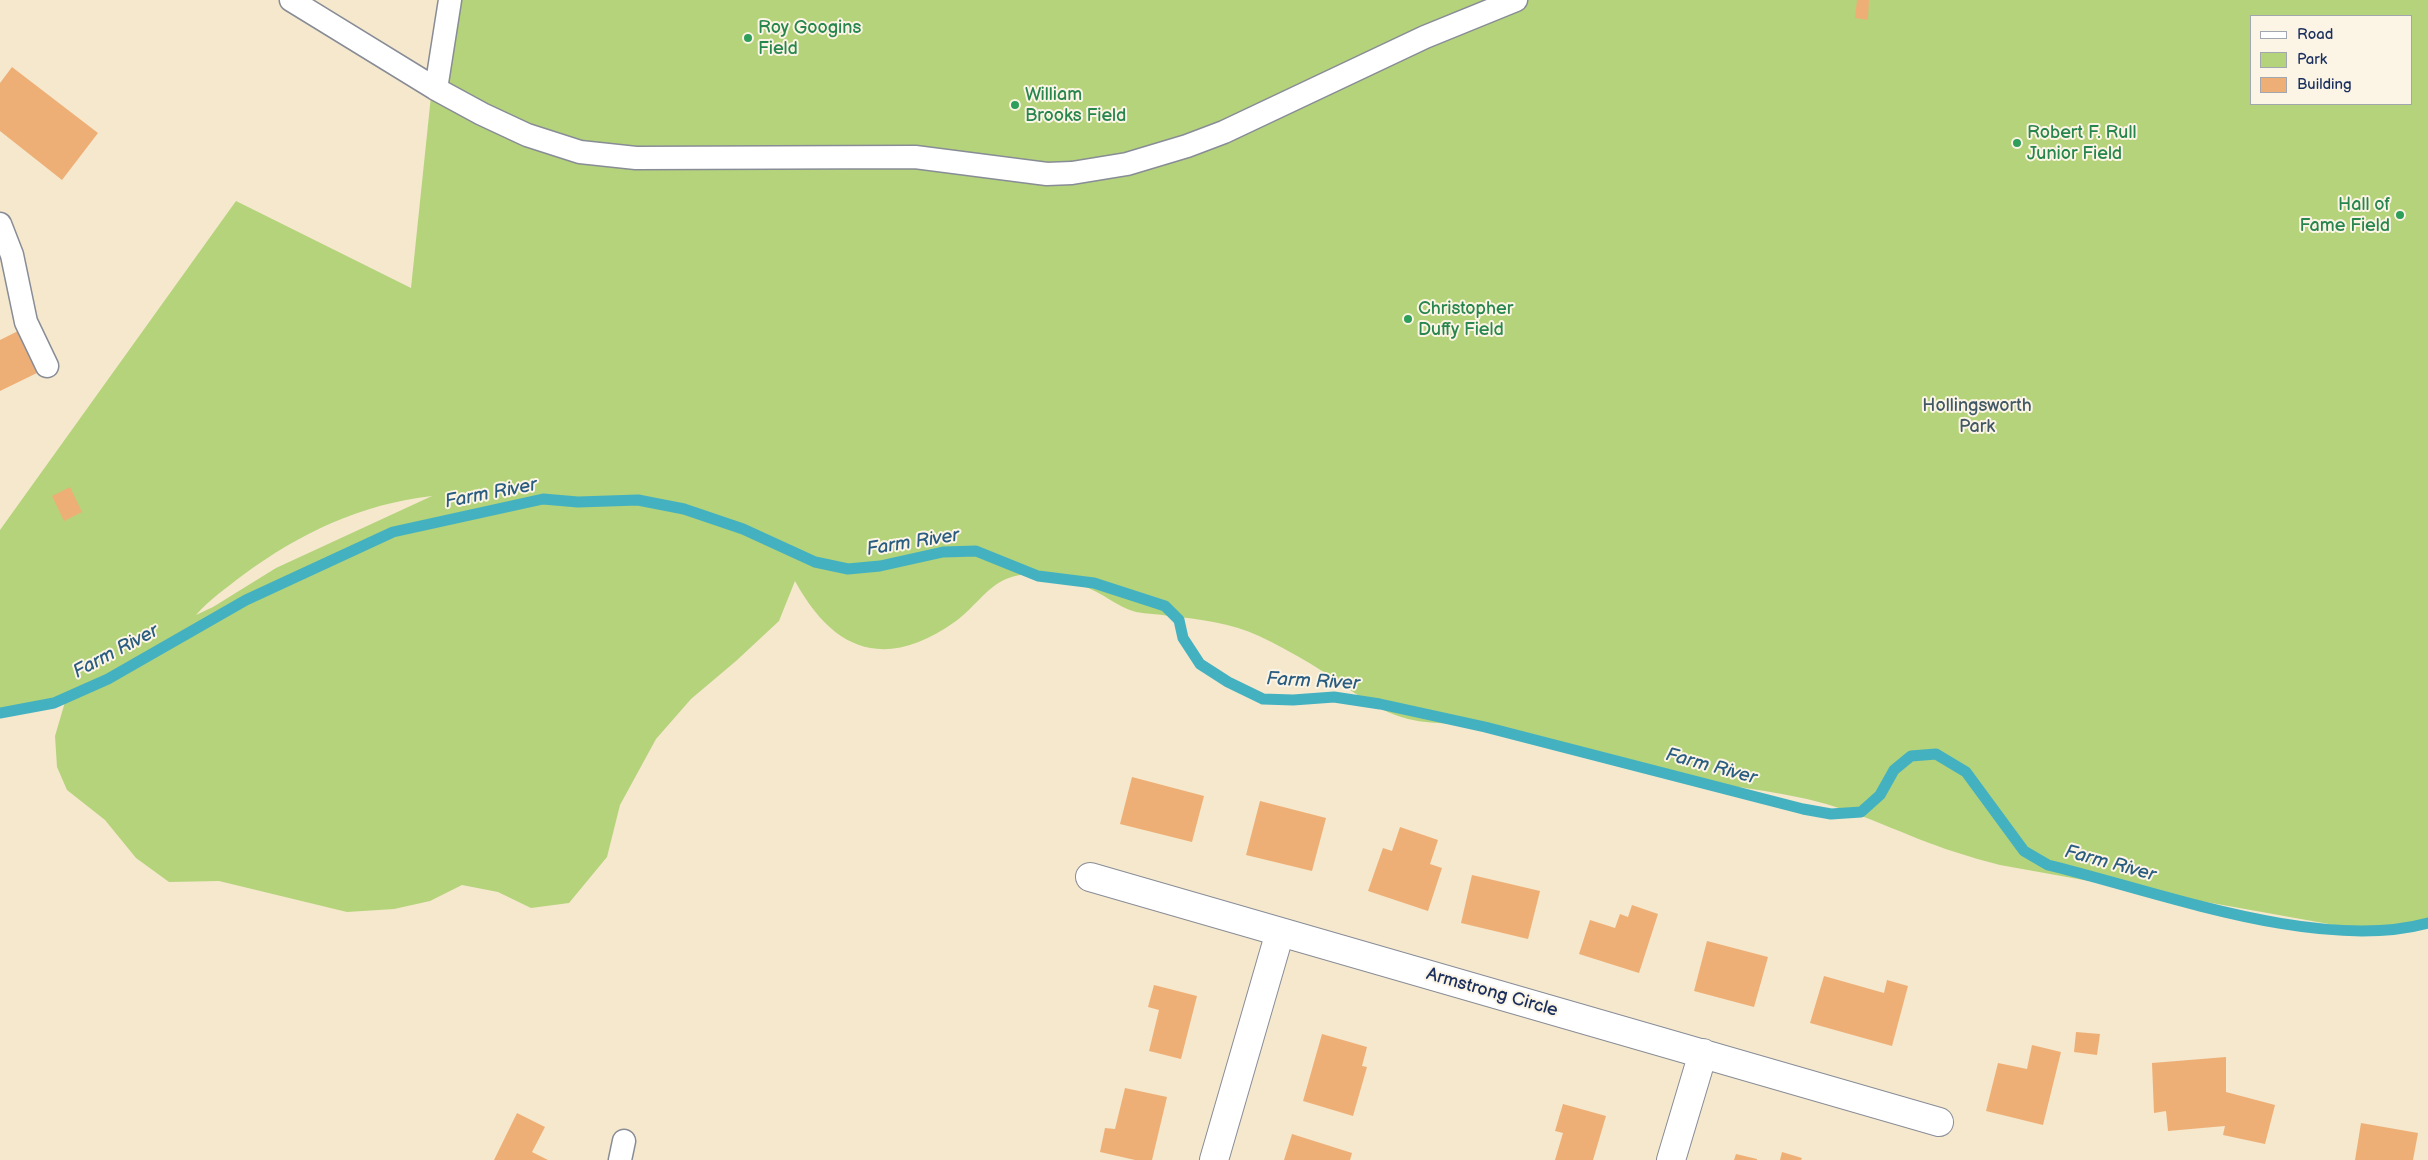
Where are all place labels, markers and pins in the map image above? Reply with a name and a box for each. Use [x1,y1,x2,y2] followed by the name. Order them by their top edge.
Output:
[758,17,861,59] place label: Roy Googins Field
[742,32,754,44] marker: Roy Googins Field
[1025,84,1126,126] place label: William Brooks Field
[1009,99,1021,111] marker: William Brooks Field
[2027,122,2136,164] place label: Robert F. Rull Junior Field
[2011,137,2023,149] marker: Robert F. Rull Junior Field
[2299,194,2390,236] place label: Hall of Fame Field
[2394,209,2406,221] marker: Hall of Fame Field
[1418,298,1513,340] place label: Christopher Duffy Field
[1402,313,1414,325] marker: Christopher Duffy Field

